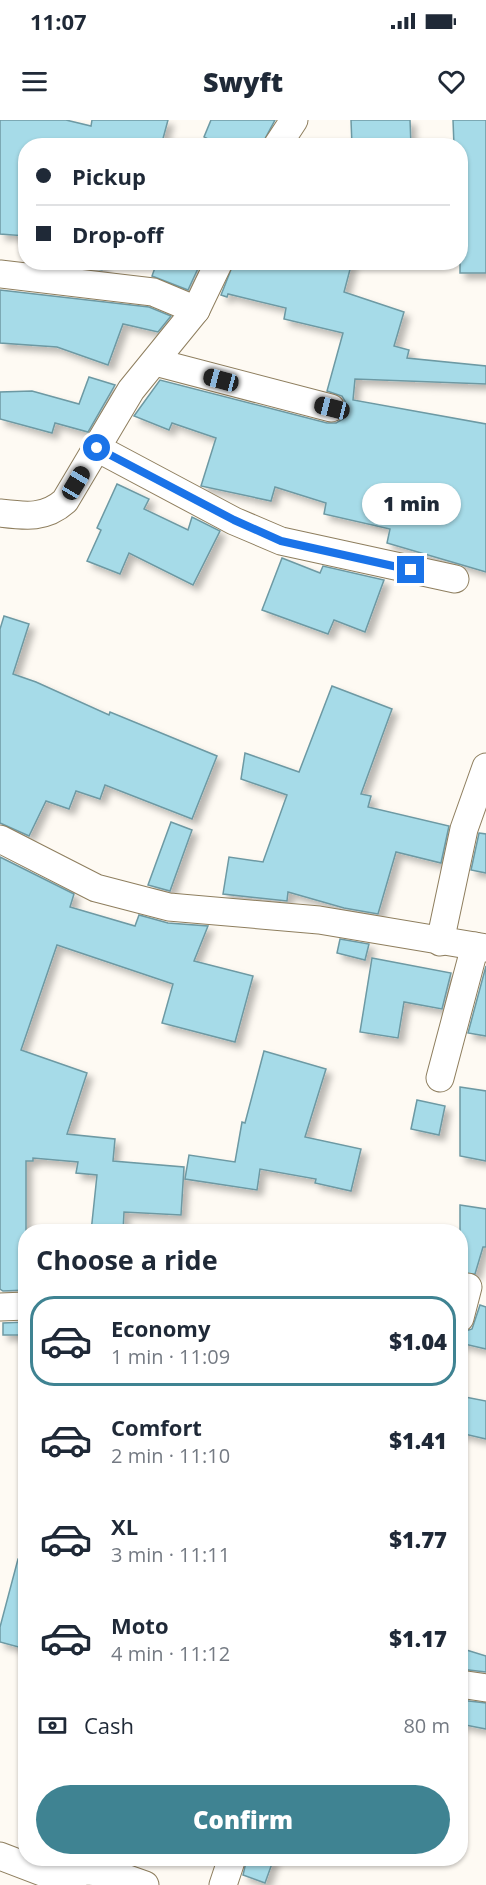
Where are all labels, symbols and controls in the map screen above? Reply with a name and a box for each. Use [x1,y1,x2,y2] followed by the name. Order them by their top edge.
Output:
[30,6,87,36] text: 11:07
[203,63,283,100] text: Swyft
[18,65,51,98] icon: menu
[435,65,468,98] icon: heart
[72,161,146,191] text: Pickup
[72,219,164,249] text: Drop-off
[201,367,241,393] car
[312,395,352,421] car
[83,434,110,461] route start
[59,463,93,503] car
[362,483,460,525] callout: 1 min
[383,490,440,517] text: 1 min
[397,556,424,583] route end
[36,1241,218,1278] text: Choose a ride
[111,1313,210,1343] text: Economy
[39,1314,93,1368] icon: car
[389,1326,447,1356] text: $1.04
[111,1343,230,1370] text: 1 min · 11:09
[111,1412,202,1442] text: Comfort
[39,1413,93,1467] icon: car
[389,1425,447,1455] text: $1.41
[111,1442,230,1469] text: 2 min · 11:10
[111,1511,138,1541] text: XL
[39,1512,93,1566] icon: car
[389,1524,447,1554] text: $1.77
[111,1541,230,1568] text: 3 min · 11:11
[111,1610,169,1640] text: Moto
[39,1611,93,1665] icon: car
[389,1623,447,1653] text: $1.17
[111,1640,230,1667] text: 4 min · 11:12
[36,1709,69,1742] icon: cash
[84,1710,134,1740] text: Cash
[403,1712,450,1739] text: 80 m
[36,1785,450,1854] button: Confirm

